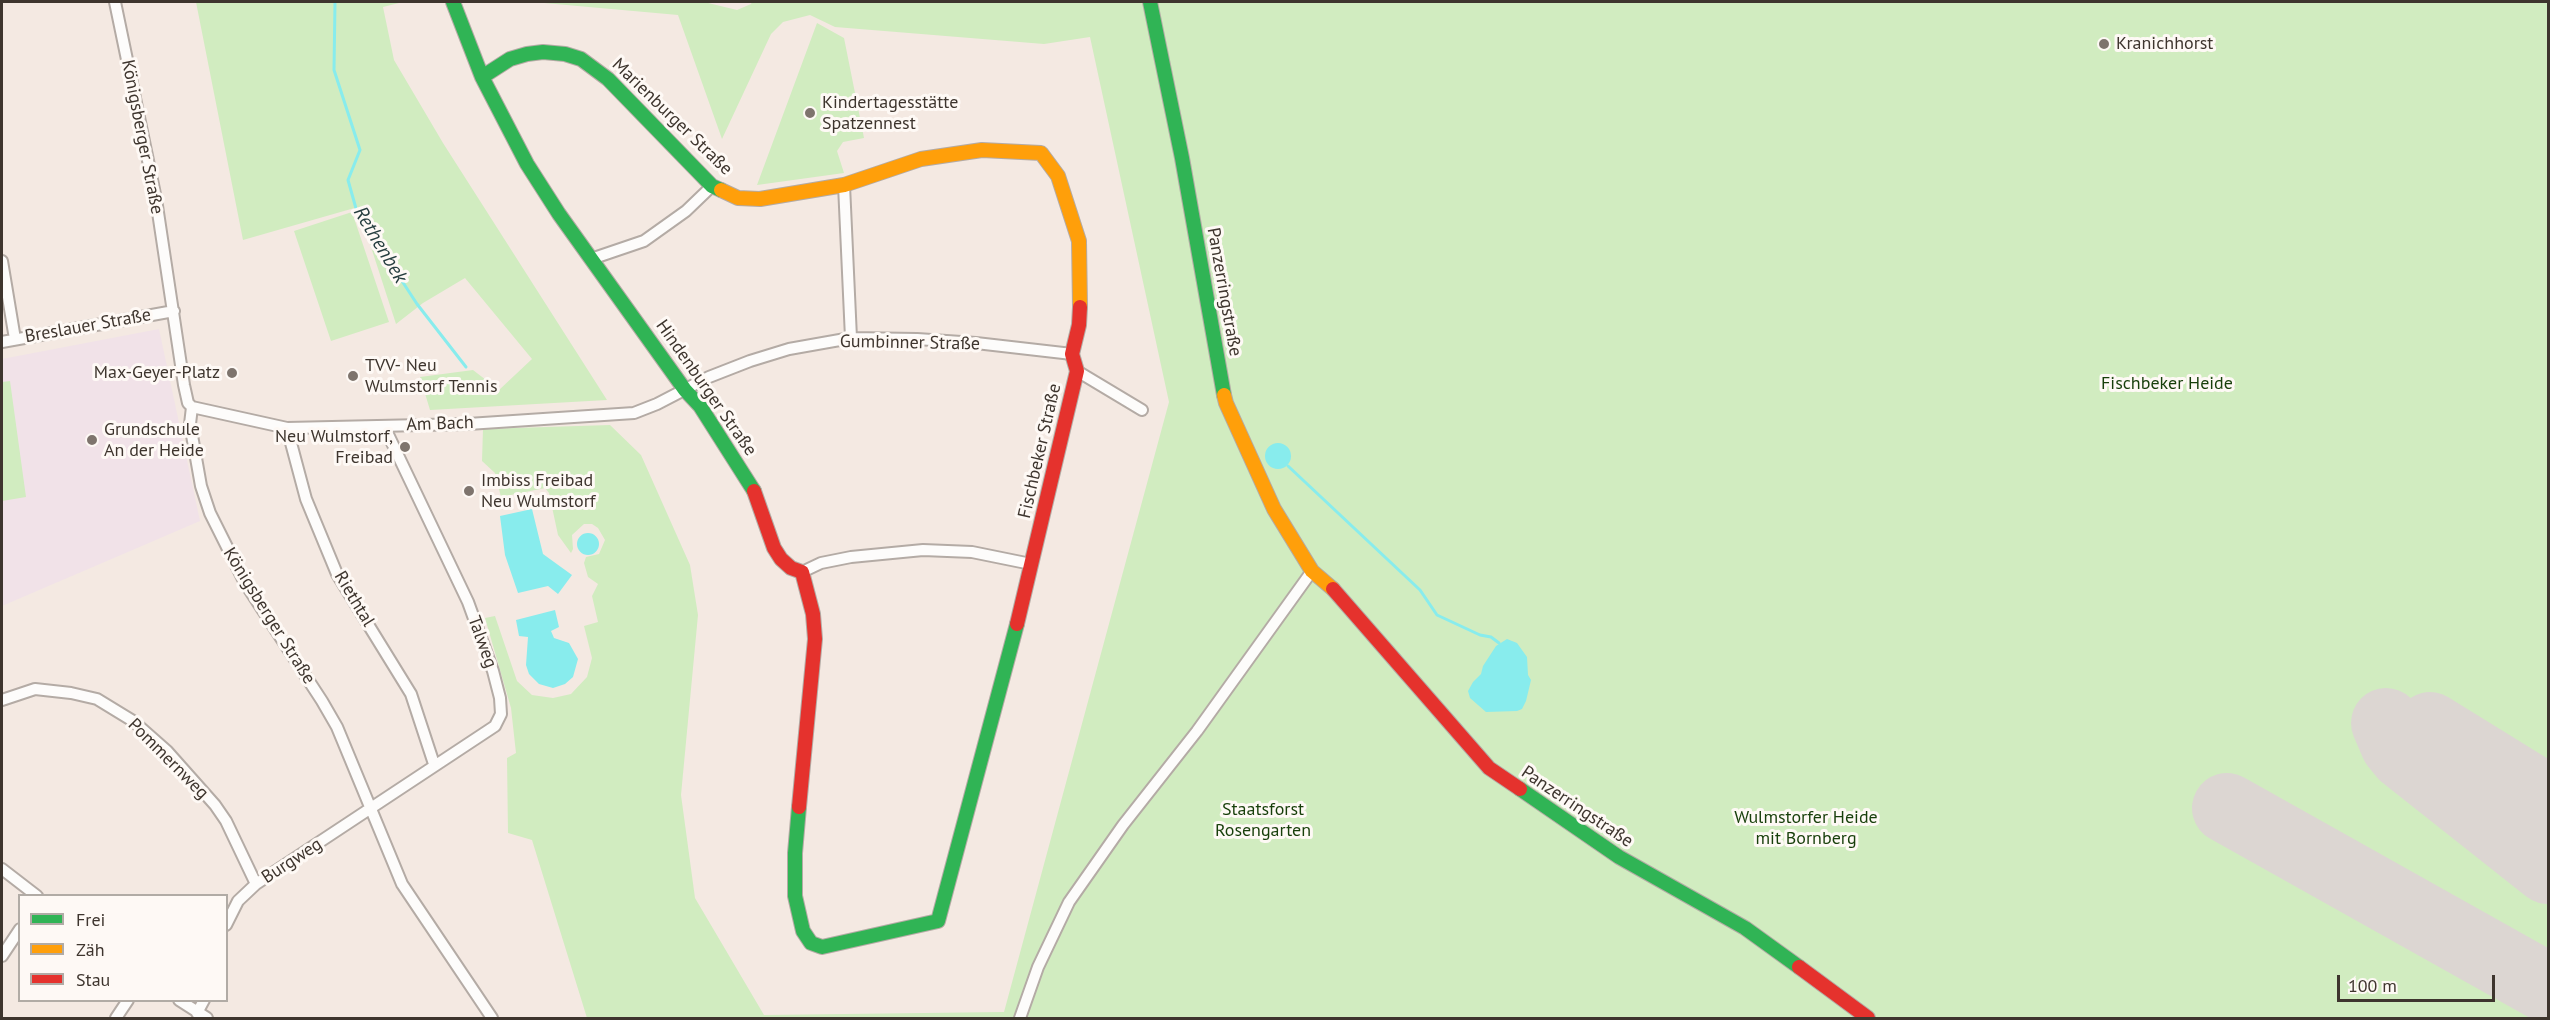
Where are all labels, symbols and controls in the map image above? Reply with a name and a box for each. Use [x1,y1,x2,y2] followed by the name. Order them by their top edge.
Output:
[2116,33,2213,55] place label: Kranichhorst
[2097,37,2111,51] marker: Kranichhorst
[607,54,737,180] street label: Marienburger Straße
[116,58,168,216] street label: Königsberger Straße
[822,92,958,134] place label: Kindertagesstätte Spatzennest
[803,106,817,120] marker: Kindertagesstätte Spatzennest
[348,202,412,288] water label: Rethenbek
[1202,226,1246,358] street label: Panzerringstraße
[23,304,153,348] street label: Breslauer Straße
[651,316,761,460] street label: Hindenburger Straße
[840,331,980,355] street label: Gumbinner Straße
[365,355,497,398] place label: TVV- Neu Wulmstorf Tennis
[94,362,220,384] place label: Max-Geyer-Platz
[225,366,239,380] marker: Max-Geyer-Platz
[346,369,360,383] marker: TVV- Neu Wulmstorf Tennis
[2101,373,2233,395] park label: Fischbeker Heide
[1014,382,1066,520] street label: Fischbeker Straße
[406,412,474,436] street label: Am Bach
[104,419,204,462] place label: Grundschule An der Heide
[275,426,393,468] place label: Neu Wulmstorf, Freibad
[85,433,99,447] marker: Grundschule An der Heide
[398,440,412,454] marker: Neu Wulmstorf, Freibad
[481,470,595,512] place label: Imbiss Freibad Neu Wulmstorf
[462,484,476,498] marker: Imbiss Freibad Neu Wulmstorf
[218,544,320,688] street label: Königsberger Straße
[329,567,379,631] street label: Riethtal
[463,613,501,671] street label: Talweg
[123,714,213,804] street label: Pommernweg
[1517,762,1637,852] street label: Panzerringstraße
[1215,799,1311,842] park label: Staatsforst Rosengarten
[1734,807,1878,850] park label: Wulmstorfer Heide mit Bornberg
[258,834,326,888] street label: Burgweg
[18,894,228,1002] legend
[76,908,105,931] text: Frei
[76,938,105,961] text: Zäh
[2340,963,2498,1001] scale bar
[76,968,110,991] text: Stau
[2348,974,2397,997] text: 100 m

